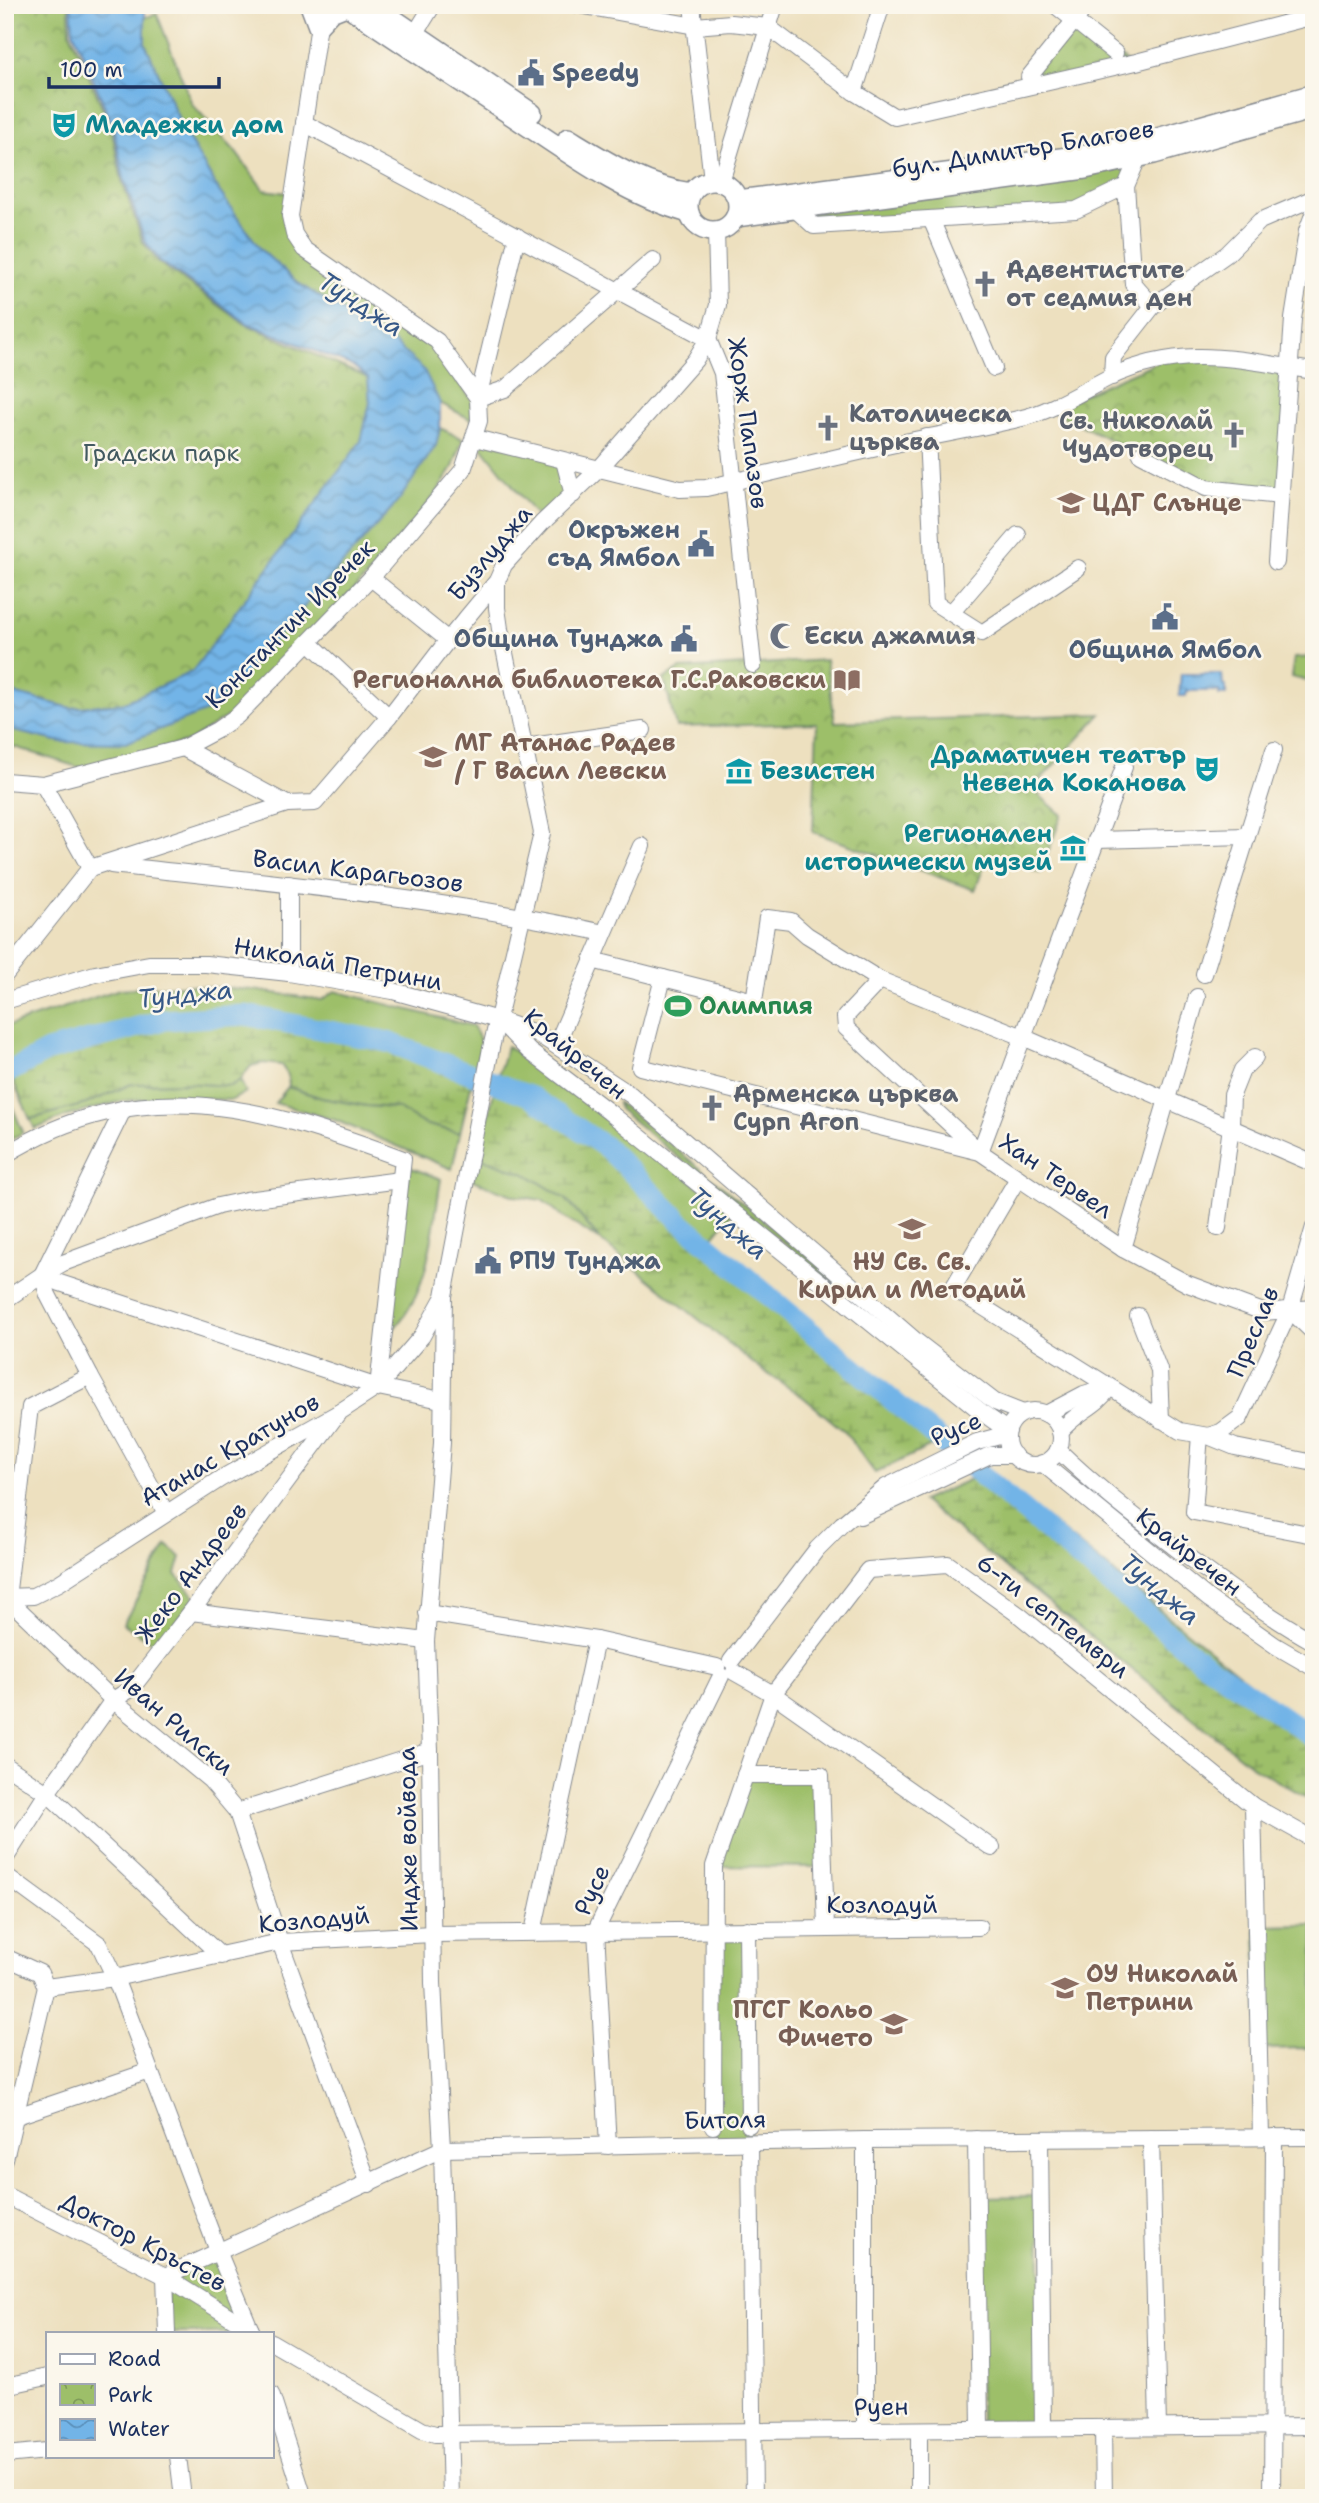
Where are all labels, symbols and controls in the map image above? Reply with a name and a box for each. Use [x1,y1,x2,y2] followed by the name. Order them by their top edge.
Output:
[49,46,219,90] scale bar
[60,56,123,84] text: 100 m
[552,57,639,89] place label: Speedy
[516,58,546,88] public building icon: Speedy
[85,109,284,141] place label: Младежки дом
[49,110,79,140] theatre icon: Младежки дом
[890,112,1156,186] street label: бул. Димитър Благоев
[1006,254,1192,314] place label: Адвентистите от седмия ден
[312,263,411,344] water label: Тунджа
[970,269,1000,299] church icon: Адвентистите от седмия ден
[720,335,776,511] street label: Жорж Папазов
[849,398,1013,458] place label: Католическа църква
[1059,405,1214,465] place label: Св. Николай Чудотворец
[813,413,843,443] church icon: Католическа църква
[1219,420,1249,450] church icon: Св. Николай Чудотворец
[83,437,239,469] park label: Градски парк
[1092,487,1242,519] place label: ЦДГ Слънце
[1056,488,1086,518] school or university icon: ЦДГ Слънце
[441,498,540,608] street label: Бузлуджа
[547,514,680,574] place label: Окръжен съд Ямбол
[686,529,716,559] public building icon: Окръжен съд Ямбол
[198,532,382,716] street label: Константин Иречек
[1150,602,1180,632] public building icon: Община Ямбол
[804,620,976,652] place label: Ески джамия
[768,621,798,651] mosque icon: Ески джамия
[453,623,664,655] place label: Община Тунджа
[669,624,699,654] public building icon: Община Тунджа
[1068,634,1262,666] place label: Община Ямбол
[352,664,826,696] place label: Регионална библиотека Г.С.Раковски
[832,665,862,695] library icon: Регионална библиотека Г.С.Раковски
[454,727,675,787] place label: МГ Атанас Радев / Г Васил Левски
[931,739,1187,799] place label: Драматичен театър Невена Коканова
[418,742,448,772] school or university icon: МГ Атанас Радев / Г Васил Левски
[1192,754,1222,784] theatre icon: Драматичен театър Невена Коканова
[760,755,875,787] place label: Безистен
[724,756,754,786] museum icon: Безистен
[804,818,1052,878] place label: Регионален исторически музей
[1058,833,1088,863] museum icon: Регионален исторически музей
[251,842,465,900] street label: Васил Карагьозов
[231,930,445,998] street label: Николай Петрини
[136,971,234,1016] water label: Тунджа
[699,990,813,1022] place label: Олимпия
[663,991,693,1021] sports icon: Олимпия
[517,1001,633,1107] street label: Крайречен
[733,1078,959,1138] place label: Арменска църква Сурп Агоп
[697,1093,727,1123] church icon: Арменска църква Сурп Агоп
[993,1126,1119,1226] street label: Хан Тервел
[681,1178,776,1267] water label: Тунджа
[897,1214,927,1244] school or university icon: НУ Св. Св. Кирил и Методий
[509,1245,661,1277] place label: РПУ Тунджа
[473,1246,503,1276] public building icon: РПУ Тунджа
[798,1246,1026,1306] place label: НУ Св. Св. Кирил и Методий
[1220,1282,1286,1382] street label: Преслав
[135,1386,325,1514] street label: Атанас Кратунов
[926,1404,986,1454] street label: Русе
[128,1496,254,1650] street label: Жеко Андреев
[1130,1501,1248,1603] street label: Крайречен
[1113,1545,1208,1633] water label: Тунджа
[970,1546,1136,1686] street label: 6-ти септември
[107,1661,241,1783] street label: Иван Рилски
[390,1746,426,1932] street label: Индже войвода
[566,1859,618,1921] street label: Русе
[826,1889,938,1921] street label: Козлодуй
[257,1899,371,1941] street label: Козлодуй
[1086,1958,1238,2018] place label: ОУ Николай Петрини
[1050,1973,1080,2003] school or university icon: ОУ Николай Петрини
[733,1994,873,2054] place label: ПГСГ Кольо Фичето
[879,2009,909,2039] school or university icon: ПГСГ Кольо Фичето
[683,2103,767,2137] street label: Битоля
[55,2185,231,2299] street label: Доктор Кръстев
[46,2332,273,2458] legend
[108,2345,161,2373] text: Road
[108,2381,153,2409] text: Park
[853,2391,909,2423] street label: Руен
[108,2415,170,2443] text: Water

